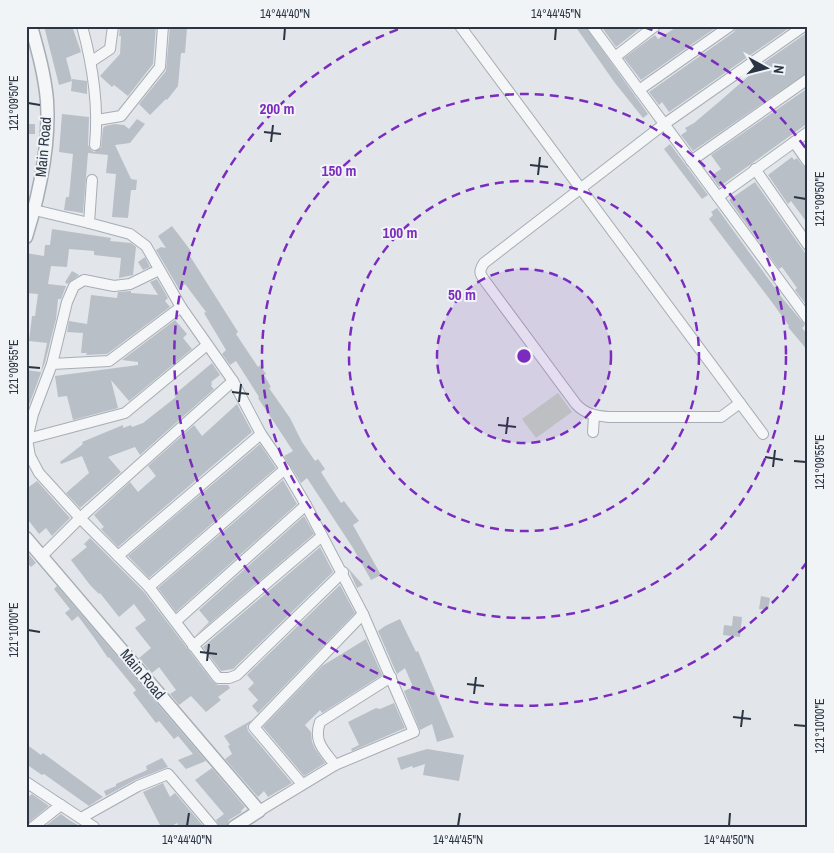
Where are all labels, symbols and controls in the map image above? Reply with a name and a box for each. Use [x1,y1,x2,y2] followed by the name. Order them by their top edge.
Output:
[260,6,310,22] text: 14°44'40"N
[531,6,581,22] text: 14°44'45"N
[742,42,792,92] north arrow
[769,64,788,75] text: N
[6,75,22,131] text: 121°09'50"E
[260,98,294,119] text: 200 m
[30,116,56,178] street label: Main Road
[322,160,356,181] text: 150 m
[812,171,828,227] text: 121°09'50"E
[383,222,417,243] text: 100 m
[448,284,476,305] text: 50 m
[6,339,22,395] text: 121°09'55"E
[515,347,533,365] centre of rings
[812,434,828,490] text: 121°09'55"E
[6,602,22,658] text: 121°10'00"E
[116,644,170,704] street label: Main Road
[812,698,828,754] text: 121°10'00"E
[162,832,212,848] text: 14°44'40"N
[433,832,483,848] text: 14°44'45"N
[704,832,754,848] text: 14°44'50"N

